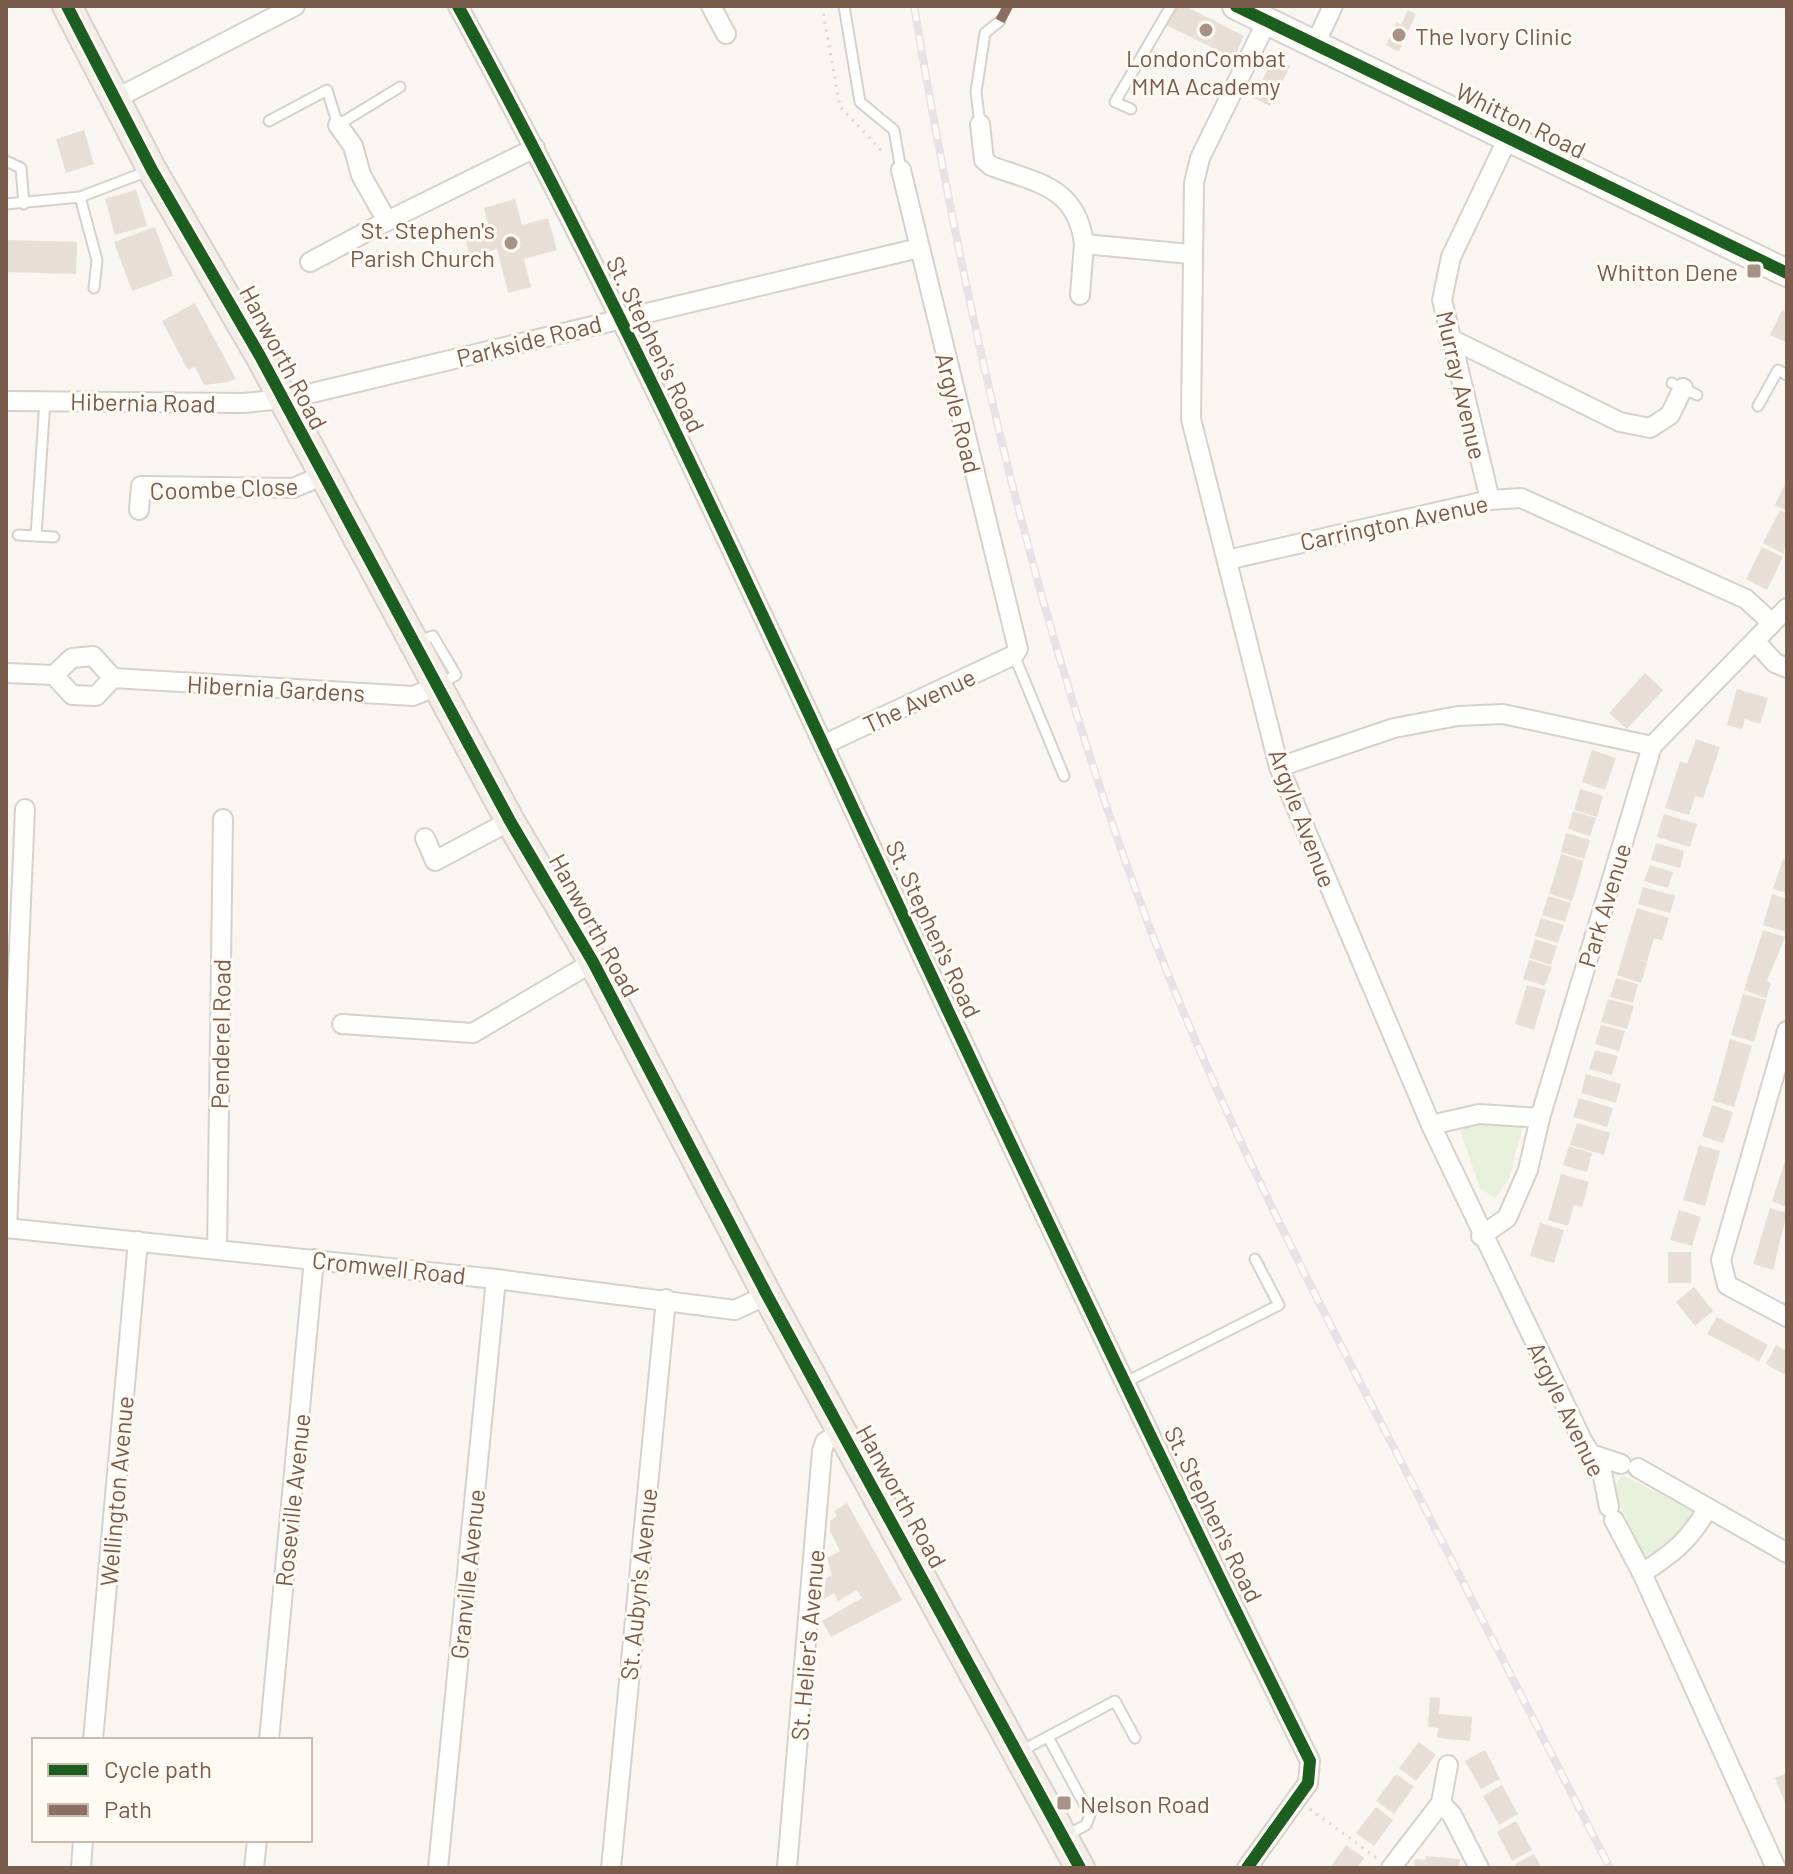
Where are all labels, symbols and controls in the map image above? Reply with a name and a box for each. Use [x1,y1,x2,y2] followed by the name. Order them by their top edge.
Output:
[1197,21,1215,39] marker: LondonCombat MMA Academy
[1415,21,1572,50] place label: The Ivory Clinic
[1390,26,1408,44] marker: The Ivory Clinic
[1126,43,1286,100] place label: LondonCombat MMA Academy
[1451,76,1591,164] street label: Whitton Road
[350,215,495,272] place label: St. Stephen's Parish Church
[502,234,520,252] marker: St. Stephen's Parish Church
[601,251,711,437] street label: St. Stephen's Road
[1597,257,1738,286] place label: Whitton Dene
[1745,262,1763,280] marker: Whitton Dene
[234,280,334,434] street label: Hanworth Road
[453,308,605,372] street label: Parkside Road
[1431,308,1493,462] street label: Murray Avenue
[930,350,988,476] street label: Argyle Road
[70,386,216,418] street label: Hibernia Road
[149,471,299,505] street label: Coombe Close
[1297,488,1491,556] street label: Carrington Avenue
[858,661,980,739] street label: The Avenue
[186,669,366,707] street label: Hibernia Gardens
[1263,744,1343,892] street label: Argyle Avenue
[880,836,988,1022] street label: St. Stephen's Road
[1571,839,1637,971] street label: Park Avenue
[544,848,646,1002] street label: Hanworth Road
[204,959,236,1109] street label: Penderel Road
[311,1245,467,1289] street label: Cromwell Road
[1522,1337,1612,1481] street label: Argyle Avenue
[93,1395,139,1587] street label: Wellington Avenue
[268,1412,316,1588] street label: Roseville Avenue
[851,1419,953,1573] street label: Hanworth Road
[1159,1421,1269,1607] street label: St. Stephen's Road
[613,1487,663,1681] street label: St. Aubyn's Avenue
[444,1488,490,1660] street label: Granville Avenue
[784,1548,830,1742] street label: St. Helier's Avenue
[32,1738,312,1842] legend
[104,1754,212,1783] text: Cycle path
[1080,1789,1210,1818] place label: Nelson Road
[104,1794,152,1823] text: Path
[1055,1794,1073,1812] marker: Nelson Road

